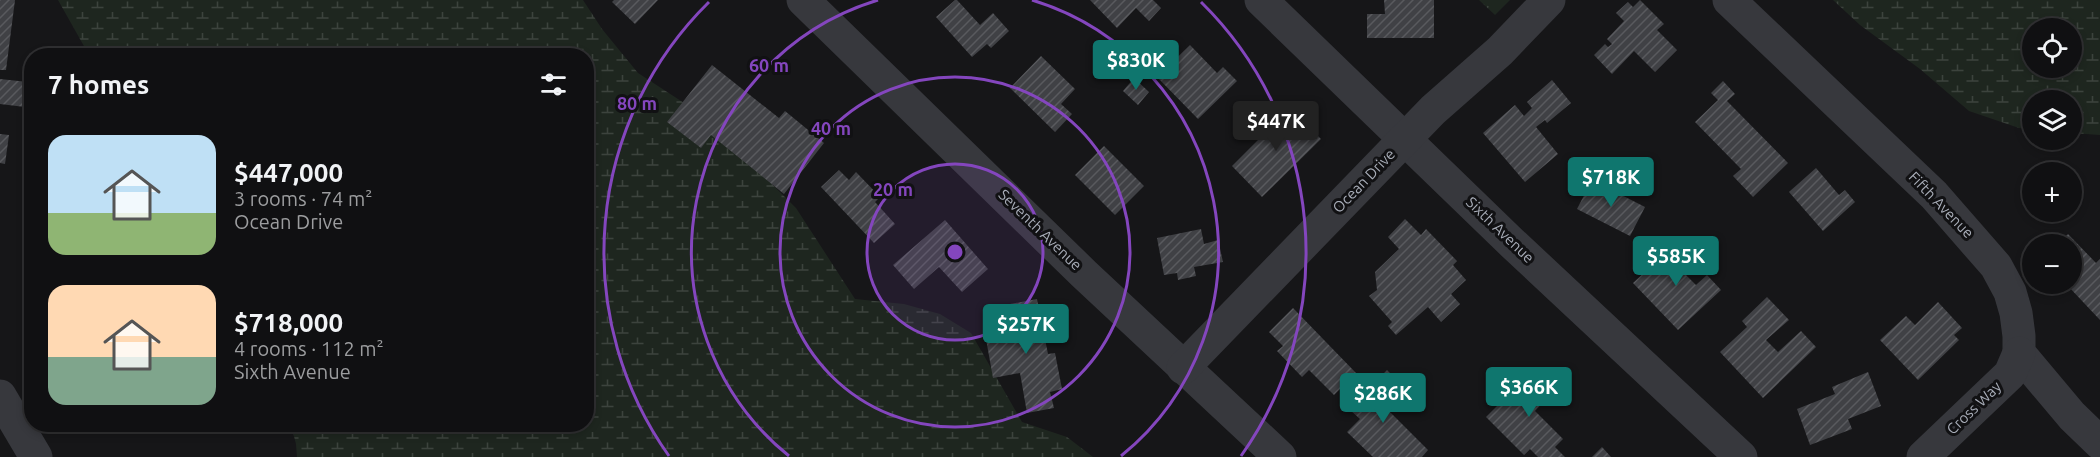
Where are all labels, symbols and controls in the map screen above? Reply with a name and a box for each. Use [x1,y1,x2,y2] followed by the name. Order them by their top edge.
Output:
[2022,18,2082,294] map controls
[2022,18,2082,78] button: locate
[1094,40,1178,91] pin: $830K
[1107,48,1165,71] text: $830K
[749,55,789,75] text: 60 m
[537,68,570,101] icon: filters
[48,70,149,99] text: 7 homes
[2022,90,2082,150] button: layers
[617,93,657,113] text: 80 m
[1234,101,1318,152] pin: $447K
[1247,109,1305,132] text: $447K
[811,118,851,138] text: 40 m
[1329,145,1398,216] street label: Ocean Drive
[1569,157,1653,208] pin: $718K
[234,158,343,187] text: $447,000
[96,159,168,231] icon: home
[2022,162,2082,222] button: +
[1582,165,1640,188] text: $718K
[1905,168,1977,241] street label: Fifth Avenue
[873,179,913,199] text: 20 m
[995,186,1085,274] street label: Seventh Avenue
[234,187,372,210] text: 3 rooms · 74 m²
[1463,193,1538,266] street label: Sixth Avenue
[234,210,343,233] text: Ocean Drive
[2022,234,2082,294] button: −
[1634,236,1718,287] pin: $585K
[945,242,965,262] centre of rings
[1647,244,1705,267] text: $585K
[984,304,1068,355] pin: $257K
[234,308,343,337] text: $718,000
[96,309,168,381] icon: home
[997,312,1055,335] text: $257K
[234,337,384,360] text: 4 rooms · 112 m²
[234,360,351,383] text: Sixth Avenue
[1487,367,1571,418] pin: $366K
[1341,373,1425,424] pin: $286K
[1500,375,1558,398] text: $366K
[1943,378,2004,438] street label: Cross Way
[1354,381,1412,404] text: $286K

